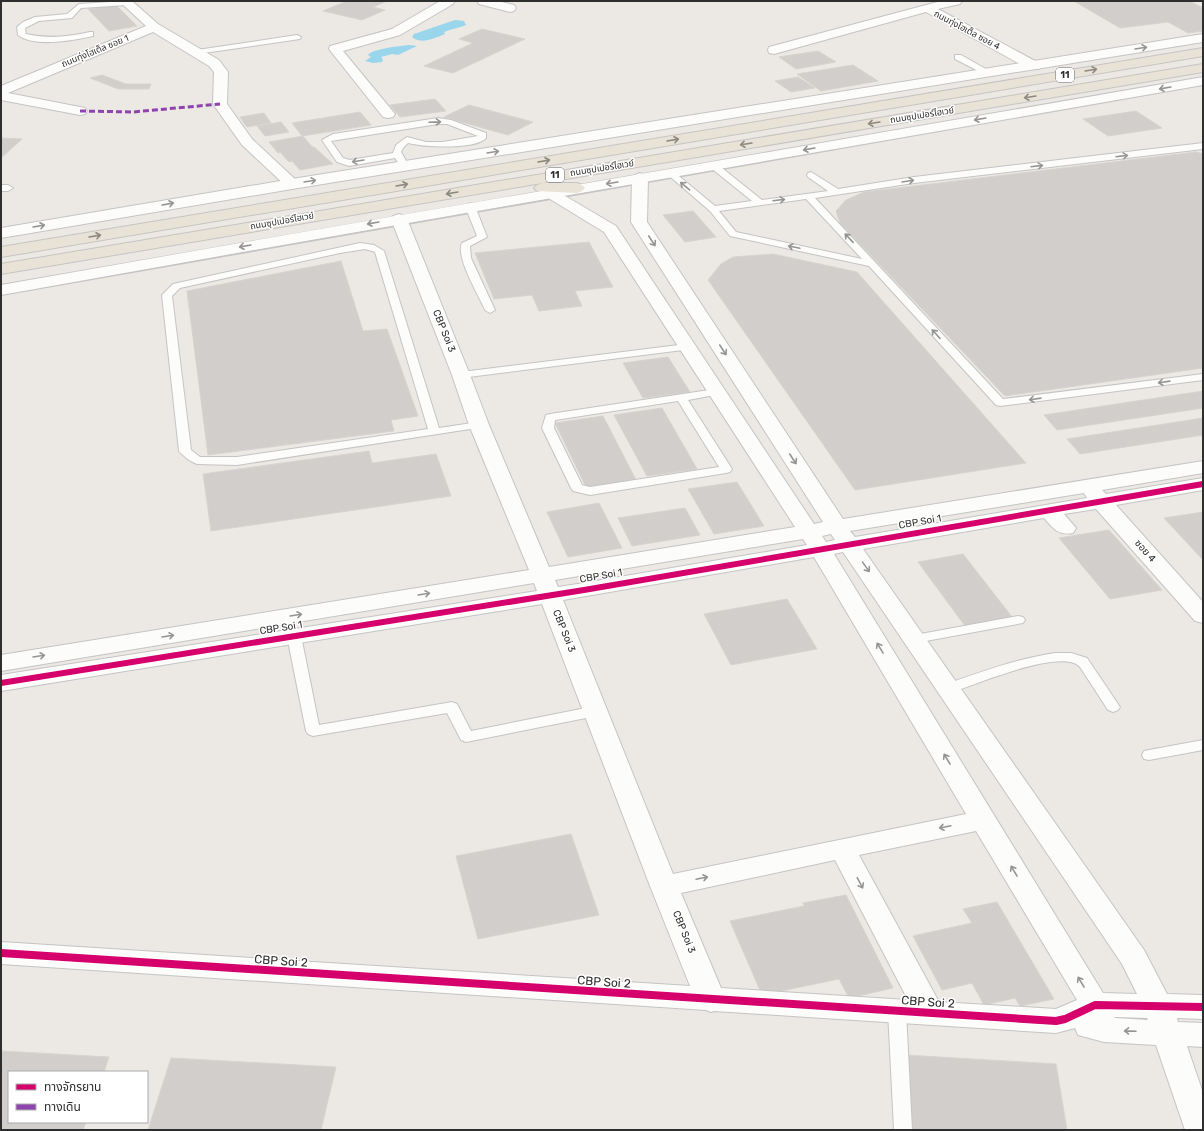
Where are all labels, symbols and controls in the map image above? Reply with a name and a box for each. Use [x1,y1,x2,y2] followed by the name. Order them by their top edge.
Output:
[932,8,1002,52] street label: ถนนทุ่งโฮเต็ล ซอย 4
[60,33,130,69] street label: ถนนทุ่งโฮเต็ล ซอย 1
[1134,44,1147,52] one-way arrow
[1084,66,1097,74] one-way arrow
[1056,68,1074,82] road number: 11
[1158,84,1171,92] one-way arrow
[1024,93,1037,101] one-way arrow
[889,105,955,125] street label: ถนนซุปเปอร์ไฮเวย์
[974,115,987,123] one-way arrow
[428,118,441,126] one-way arrow
[868,119,881,127] one-way arrow
[666,136,679,144] one-way arrow
[739,140,752,148] one-way arrow
[803,145,816,153] one-way arrow
[487,148,500,156] one-way arrow
[1115,152,1128,160] one-way arrow
[538,157,551,165] one-way arrow
[352,158,365,166] one-way arrow
[569,158,635,178] street label: ถนนซุปเปอร์ไฮเวย์
[1030,162,1043,170] one-way arrow
[546,168,564,182] road number: 11
[303,177,316,185] one-way arrow
[901,177,914,185] one-way arrow
[606,179,619,187] one-way arrow
[396,181,409,189] one-way arrow
[680,181,691,190] one-way arrow
[445,189,458,197] one-way arrow
[772,196,785,204] one-way arrow
[161,200,174,208] one-way arrow
[249,210,315,232] street label: ถนนซุปเปอร์ไฮเวย์
[367,219,380,227] one-way arrow
[33,222,46,230] one-way arrow
[88,232,101,240] one-way arrow
[844,233,853,243] one-way arrow
[648,236,656,247] one-way arrow
[239,242,252,250] one-way arrow
[787,243,800,251] one-way arrow
[430,308,458,354] street label: CBP Soi 3
[932,329,941,339] one-way arrow
[718,345,727,356] one-way arrow
[1158,378,1171,386] one-way arrow
[1029,395,1042,403] one-way arrow
[789,454,798,465] one-way arrow
[898,512,942,532] street label: CBP Soi 1
[1132,537,1158,565] street label: ซอย 4
[862,561,870,572] one-way arrow
[579,566,623,586] street label: CBP Soi 1
[418,590,431,598] one-way arrow
[550,608,578,654] street label: CBP Soi 3
[289,611,302,619] one-way arrow
[259,619,303,637] street label: CBP Soi 1
[161,631,174,639] one-way arrow
[875,642,883,654] one-way arrow
[33,652,46,660] one-way arrow
[942,753,950,765] one-way arrow
[939,824,952,832] one-way arrow
[1010,866,1018,877] one-way arrow
[695,873,708,881] one-way arrow
[857,877,864,889] one-way arrow
[670,909,698,955] street label: CBP Soi 3
[254,952,308,970] street label: CBP Soi 2
[577,973,631,991] street label: CBP Soi 2
[1077,976,1085,988] one-way arrow
[901,993,955,1011] street label: CBP Soi 2
[1124,1027,1137,1034] one-way arrow
[8,1071,148,1123] legend
[44,1080,101,1094] text: ทางจักรยาน
[44,1100,81,1114] text: ทางเดิน

